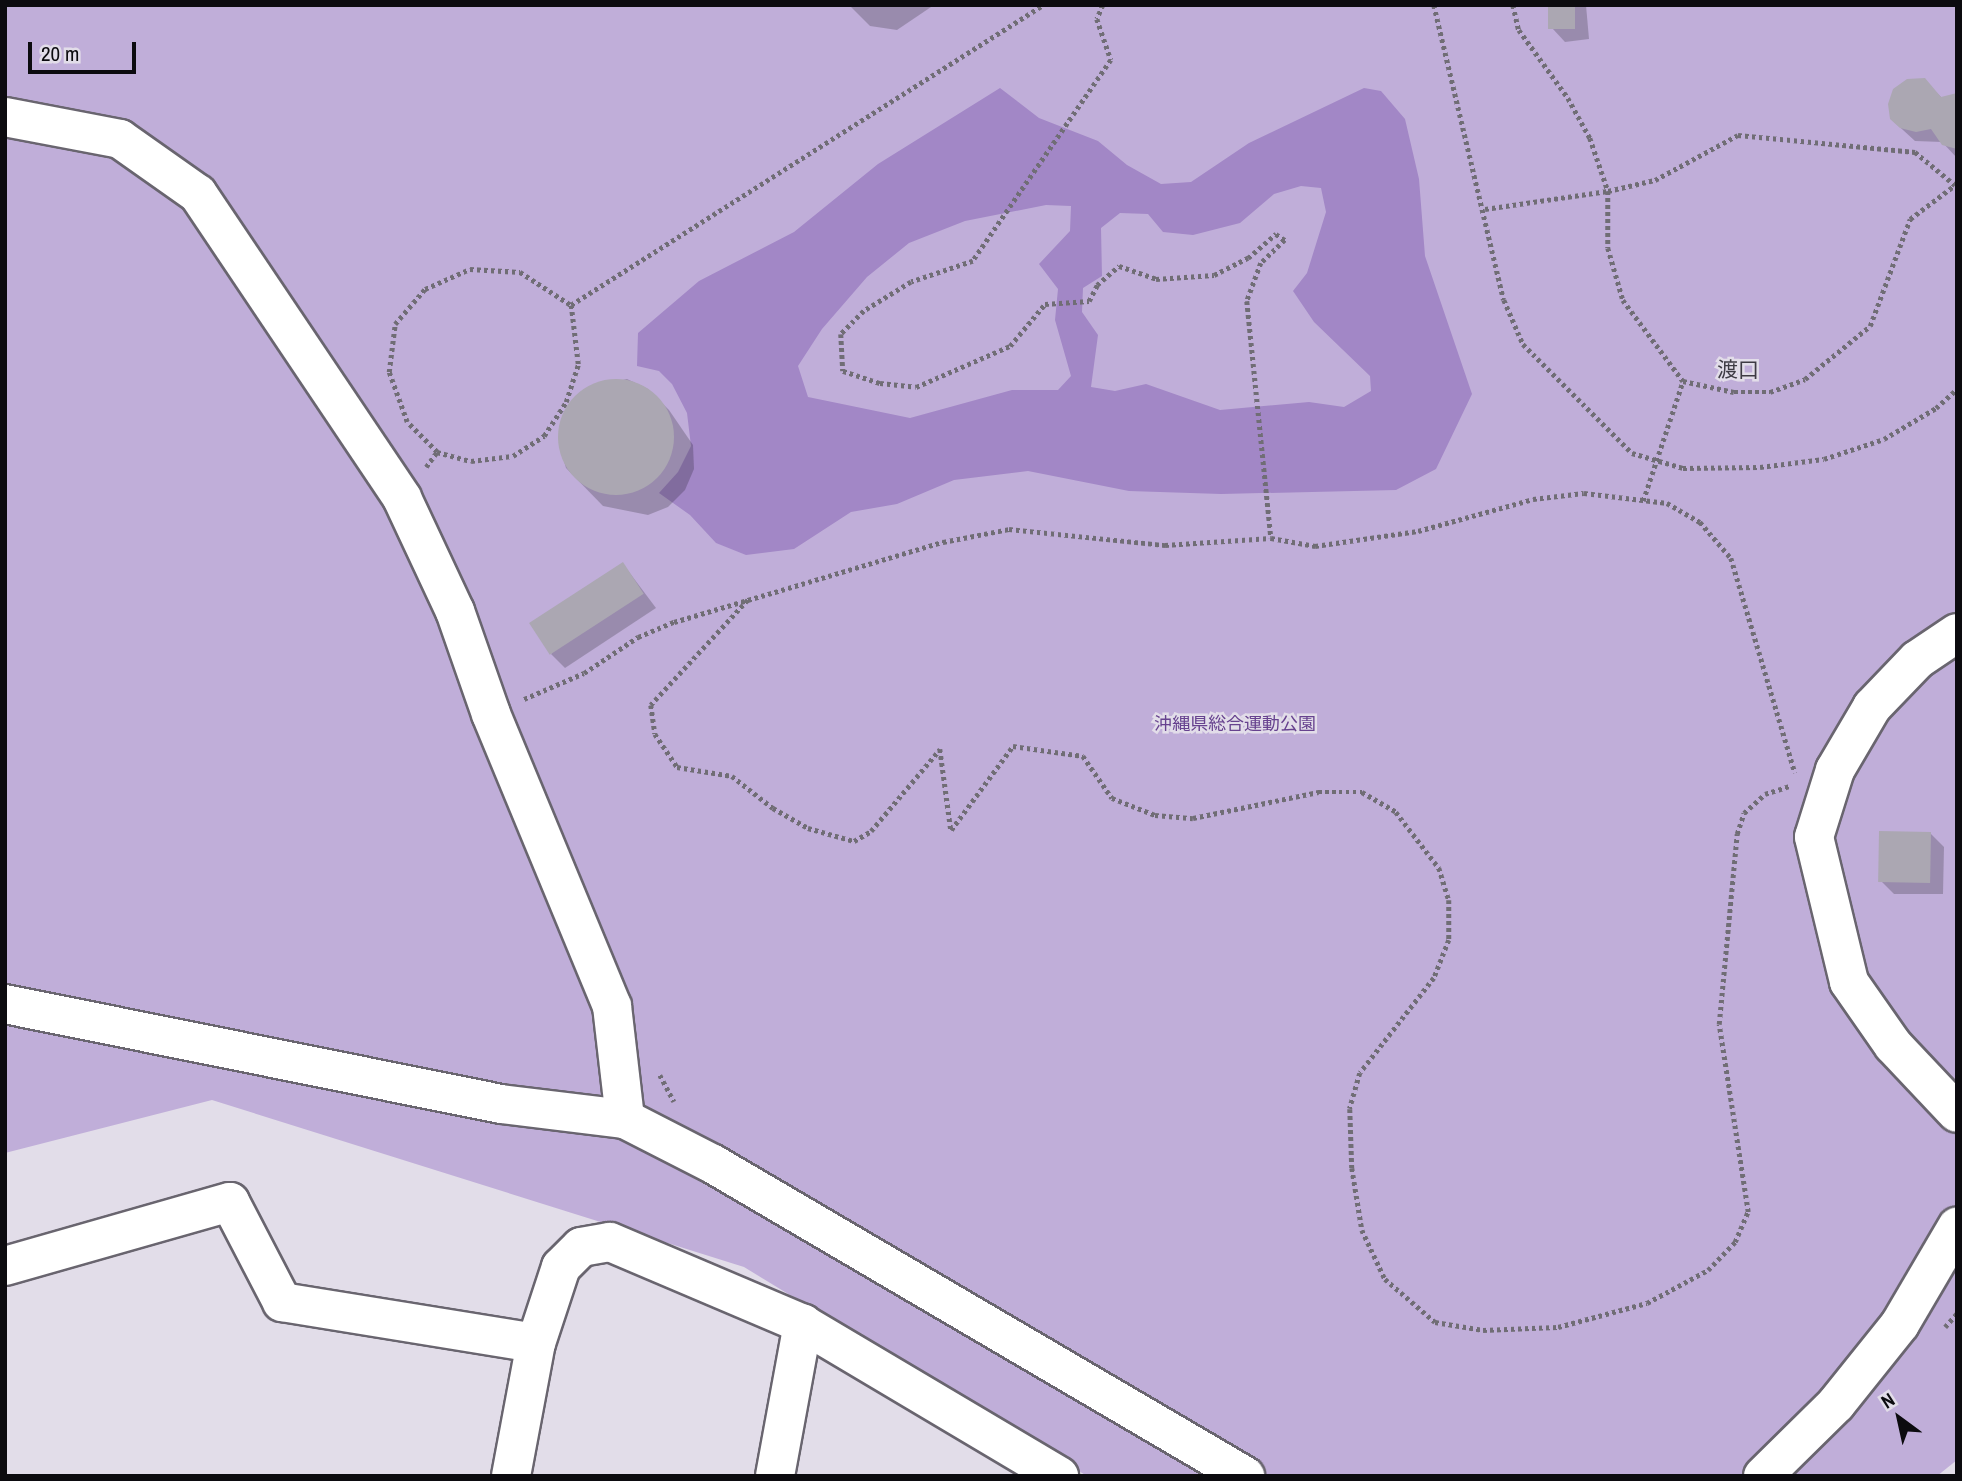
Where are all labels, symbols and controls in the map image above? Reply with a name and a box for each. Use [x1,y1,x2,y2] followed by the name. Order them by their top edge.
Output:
[32,28,140,72] scale bar
[41,39,79,68] text: 20 m
[1717,357,1759,383] district label: 渡口
[1154,713,1316,735] park label: 沖縄県総合運動公園
[1864,1383,1934,1453] north arrow
[1876,1386,1899,1414] text: N

